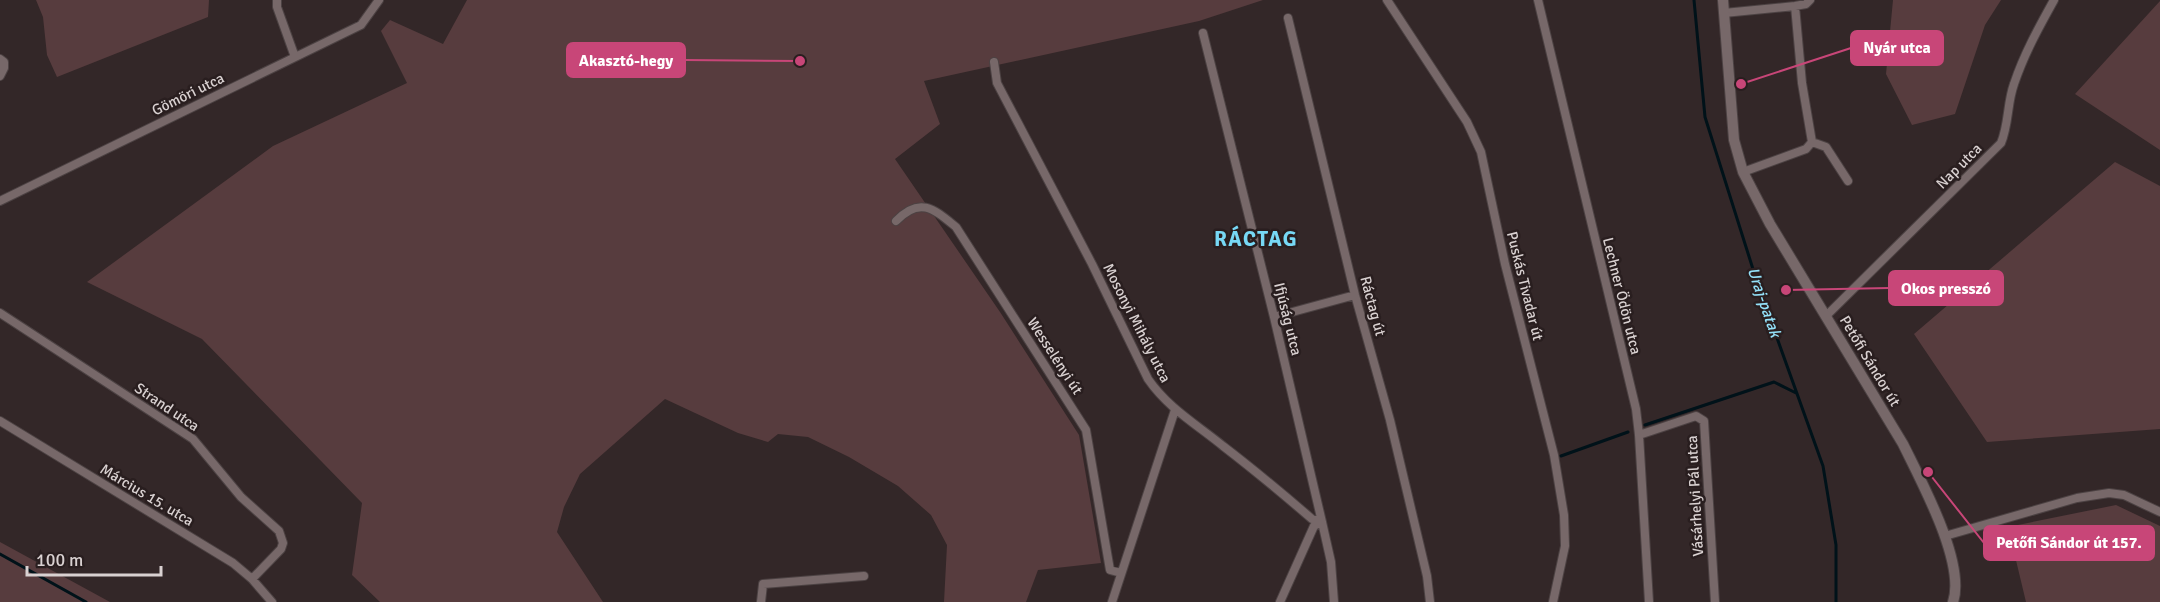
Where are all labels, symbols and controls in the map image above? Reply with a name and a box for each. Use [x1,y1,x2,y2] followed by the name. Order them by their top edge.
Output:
[1851,31,1943,65] callout: Nyár utca
[1863,38,1931,58] text: Nyár utca
[567,43,685,77] callout: Akasztó-hegy
[579,51,673,71] text: Akasztó-hegy
[149,69,227,119] street label: Gömöri utca
[1932,139,1986,193] street label: Nap utca
[1214,225,1298,252] district label: RÁCTAG
[1503,230,1547,342] street label: Puskás Tivadar út
[1599,236,1645,356] street label: Lechner Ödön utca
[1099,260,1175,386] street label: Mosonyi Mihály utca
[1743,265,1786,342] water label: Uraj-patak
[1889,271,2003,305] callout: Okos presszó
[1356,274,1390,338] street label: Ráctag út
[1901,279,1991,299] text: Okos presszó
[1270,281,1306,357] street label: Ifjúság utca
[1836,312,1904,410] street label: Petőfi Sándor út
[1023,314,1087,398] street label: Wesselényi út
[131,379,203,435] street label: Strand utca
[1683,435,1707,557] street label: Vásárhelyi Pál utca
[97,460,197,530] street label: Március 15. utca
[1984,526,2154,560] callout: Petőfi Sándor út 157.
[1996,533,2142,553] text: Petőfi Sándor út 157.
[27,539,160,577] scale bar
[36,549,83,571] text: 100 m

